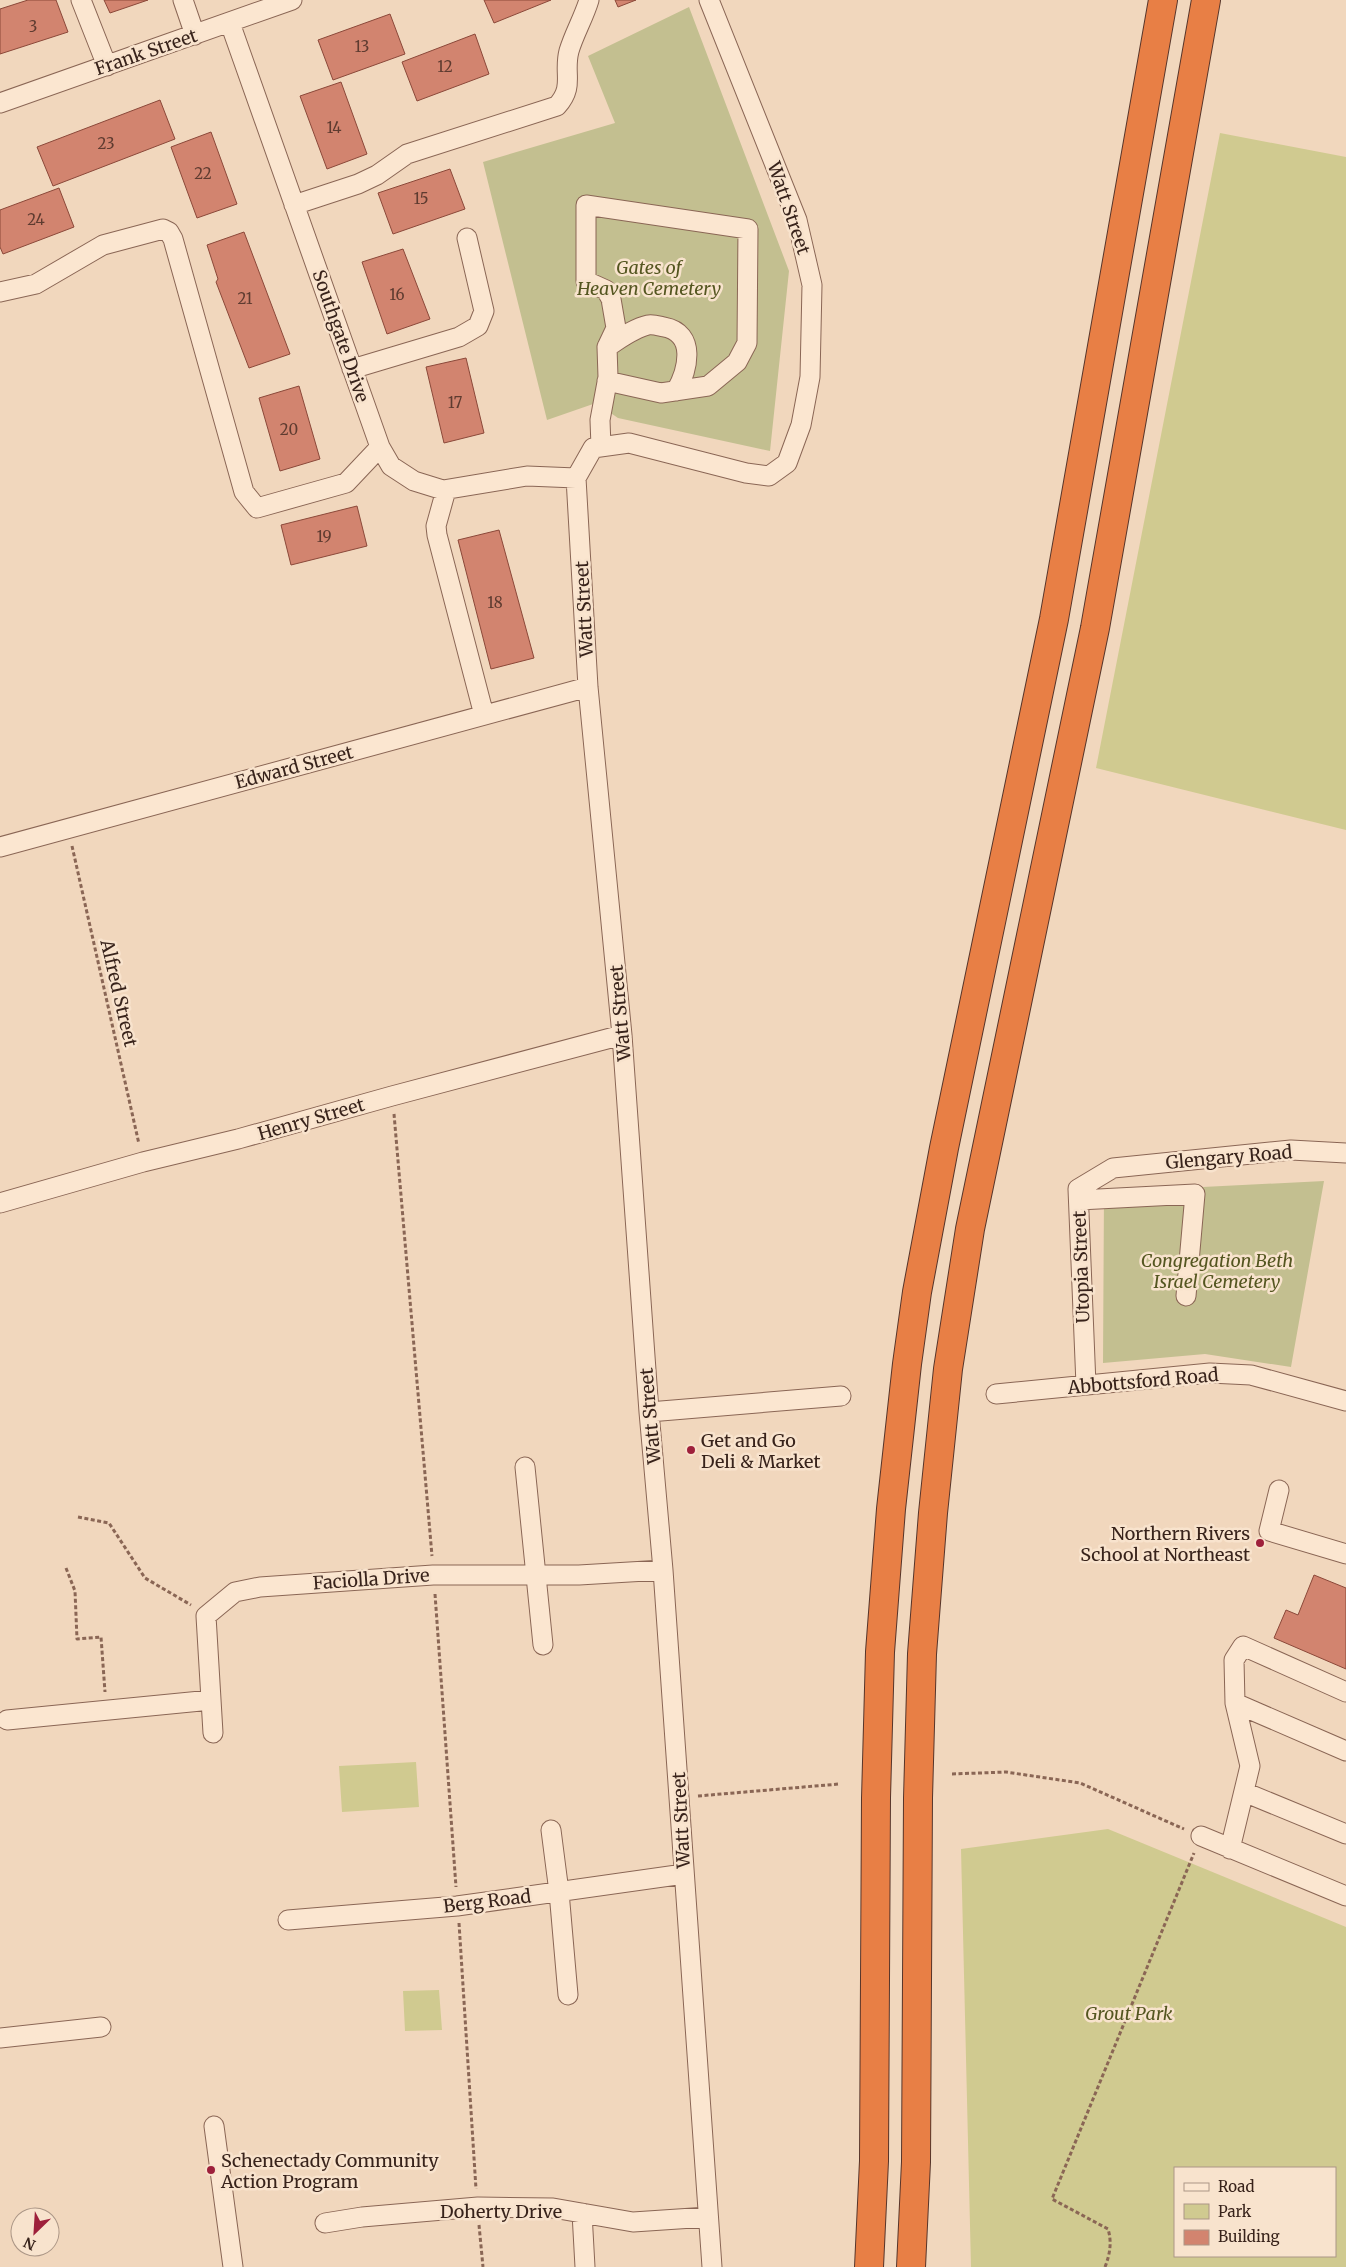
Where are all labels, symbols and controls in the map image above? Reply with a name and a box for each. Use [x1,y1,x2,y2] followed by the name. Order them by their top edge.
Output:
[29,17,37,36] house number: 3
[92,24,200,80] street label: Frank Street
[355,37,369,56] house number: 13
[437,57,453,76] house number: 12
[326,118,342,137] house number: 14
[98,134,114,153] house number: 23
[762,158,816,257] street label: Watt Street
[194,164,212,183] house number: 22
[413,189,429,208] house number: 15
[27,210,45,229] house number: 24
[576,256,721,300] park label: Gates of Heaven Cemetery
[308,267,374,405] street label: Southgate Drive
[389,285,405,304] house number: 16
[237,289,253,308] house number: 21
[448,393,463,412] house number: 17
[280,420,298,439] house number: 20
[316,527,332,546] house number: 19
[570,560,598,659] street label: Watt Street
[487,593,503,612] house number: 18
[232,740,356,794] street label: Edward Street
[95,936,143,1049] street label: Alfred Street
[604,964,636,1063] street label: Watt Street
[255,1093,367,1145] street label: Henry Street
[1165,1140,1293,1174] street label: Glengary Road
[1068,1210,1094,1324] street label: Utopia Street
[1141,1249,1293,1293] park label: Congregation Beth Israel Cemetery
[1066,1363,1220,1399] street label: Abbottsford Road
[634,1367,666,1466] street label: Watt Street
[701,1429,820,1473] place label: Get and Go Deli & Market
[685,1444,697,1456] marker: Get and Go Deli & Market
[1080,1522,1250,1566] place label: Northern Rivers School at Northeast
[1254,1537,1266,1549] marker: Northern Rivers School at Northeast
[312,1563,430,1595] street label: Faciolla Drive
[667,1771,695,1870] street label: Watt Street
[442,1884,532,1918] street label: Berg Road
[1085,2002,1173,2025] park label: Grout Park
[220,2149,439,2193] place label: Schenectady Community Action Program
[205,2164,217,2176] marker: Schenectady Community Action Program
[1174,2167,1336,2257] legend
[1218,2177,1254,2196] text: Road
[440,2200,562,2223] street label: Doherty Drive
[1218,2202,1252,2221] text: Park
[10,2207,60,2257] north arrow
[1218,2227,1280,2246] text: Building
[21,2233,38,2254] text: N

